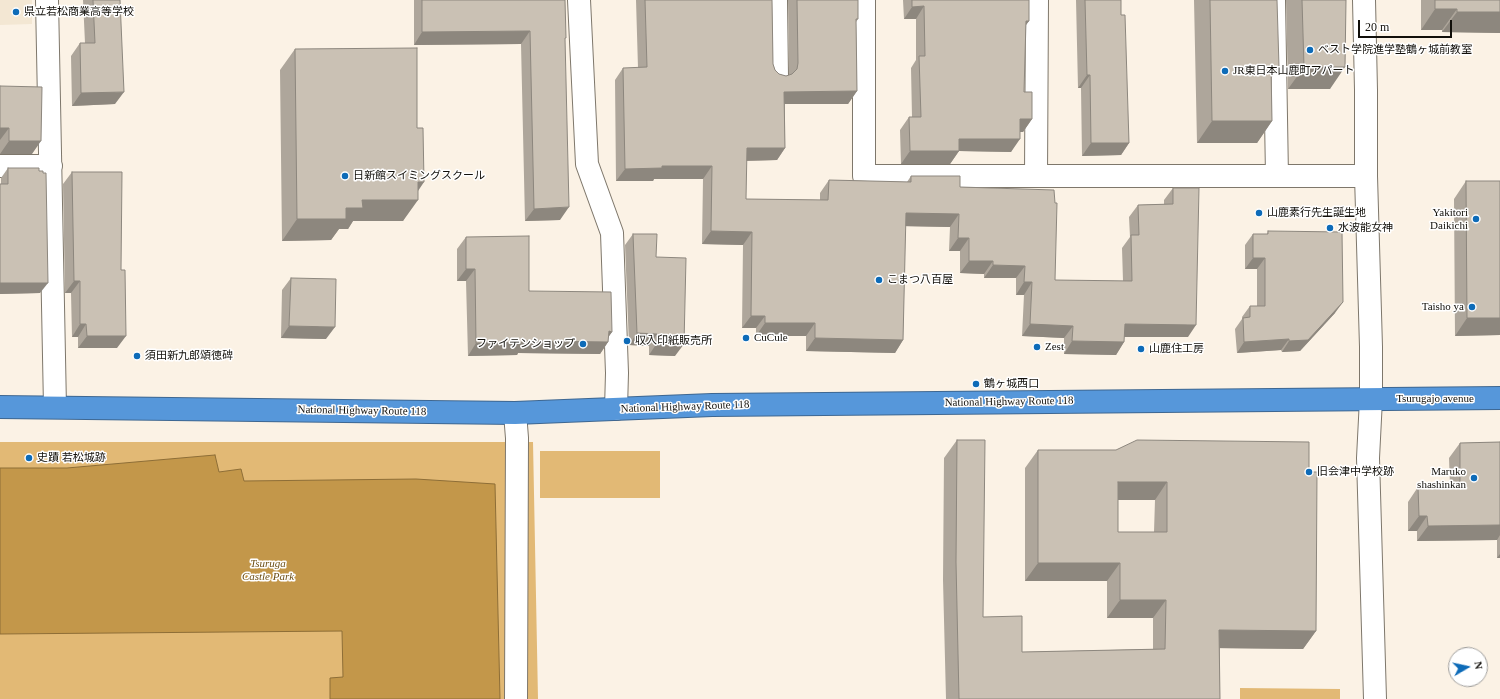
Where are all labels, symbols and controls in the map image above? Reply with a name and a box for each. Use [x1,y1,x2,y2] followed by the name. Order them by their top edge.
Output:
[24,5,134,19] place label: 県立若松商業高等学校
[11,7,21,17] marker: 県立若松商業高等学校
[1360,12,1454,38] scale bar
[1365,20,1389,34] text: 20 m
[1318,43,1472,57] place label: ベスト学院進学塾鶴ヶ城前教室
[1305,45,1315,55] marker: ベスト学院進学塾鶴ヶ城前教室
[1233,64,1355,78] place label: JR東日本山鹿町アパート
[1220,66,1230,76] marker: JR東日本山鹿町アパート
[353,169,485,183] place label: 日新館スイミングスクール
[340,171,350,181] marker: 日新館スイミングスクール
[1267,206,1366,220] place label: 山鹿素行先生誕生地
[1430,206,1468,232] place label: Yakitori Daikichi
[1254,208,1264,218] marker: 山鹿素行先生誕生地
[1471,214,1481,224] marker: Yakitori Daikichi
[1338,221,1393,235] place label: 水波能女神
[1325,223,1335,233] marker: 水波能女神
[887,273,953,287] place label: こまつ八百屋
[874,275,884,285] marker: こまつ八百屋
[1422,300,1464,314] place label: Taisho ya
[1467,302,1477,312] marker: Taisho ya
[754,331,788,345] place label: CuCule
[741,333,751,343] marker: CuCule
[635,334,712,348] place label: 収入印紙販売所
[622,336,632,346] marker: 収入印紙販売所
[476,337,575,351] place label: ファイテンショップ
[578,339,588,349] marker: ファイテンショップ
[1045,340,1064,354] place label: Zest
[1032,342,1042,352] marker: Zest
[1149,342,1204,356] place label: 山鹿住工房
[1136,344,1146,354] marker: 山鹿住工房
[145,349,233,363] place label: 須田新九郎頌徳碑
[132,351,142,361] marker: 須田新九郎頌徳碑
[984,377,1039,391] place label: 鶴ヶ城西口
[971,379,981,389] marker: 鶴ヶ城西口
[1396,392,1474,406] street label: Tsurugajo avenue
[944,394,1074,410] street label: National Highway Route 118
[620,398,750,416] street label: National Highway Route 118
[297,403,427,419] street label: National Highway Route 118
[37,451,106,465] place label: 史蹟 若松城跡
[24,453,34,463] marker: 史蹟 若松城跡
[1317,465,1394,479] place label: 旧会津中学校跡
[1417,465,1466,491] place label: Maruko shashinkan
[1304,467,1314,477] marker: 旧会津中学校跡
[1469,473,1479,483] marker: Maruko shashinkan
[242,557,294,583] park label: Tsuruga Castle Park
[1448,647,1488,687] north arrow
[1472,660,1485,670] text: N

